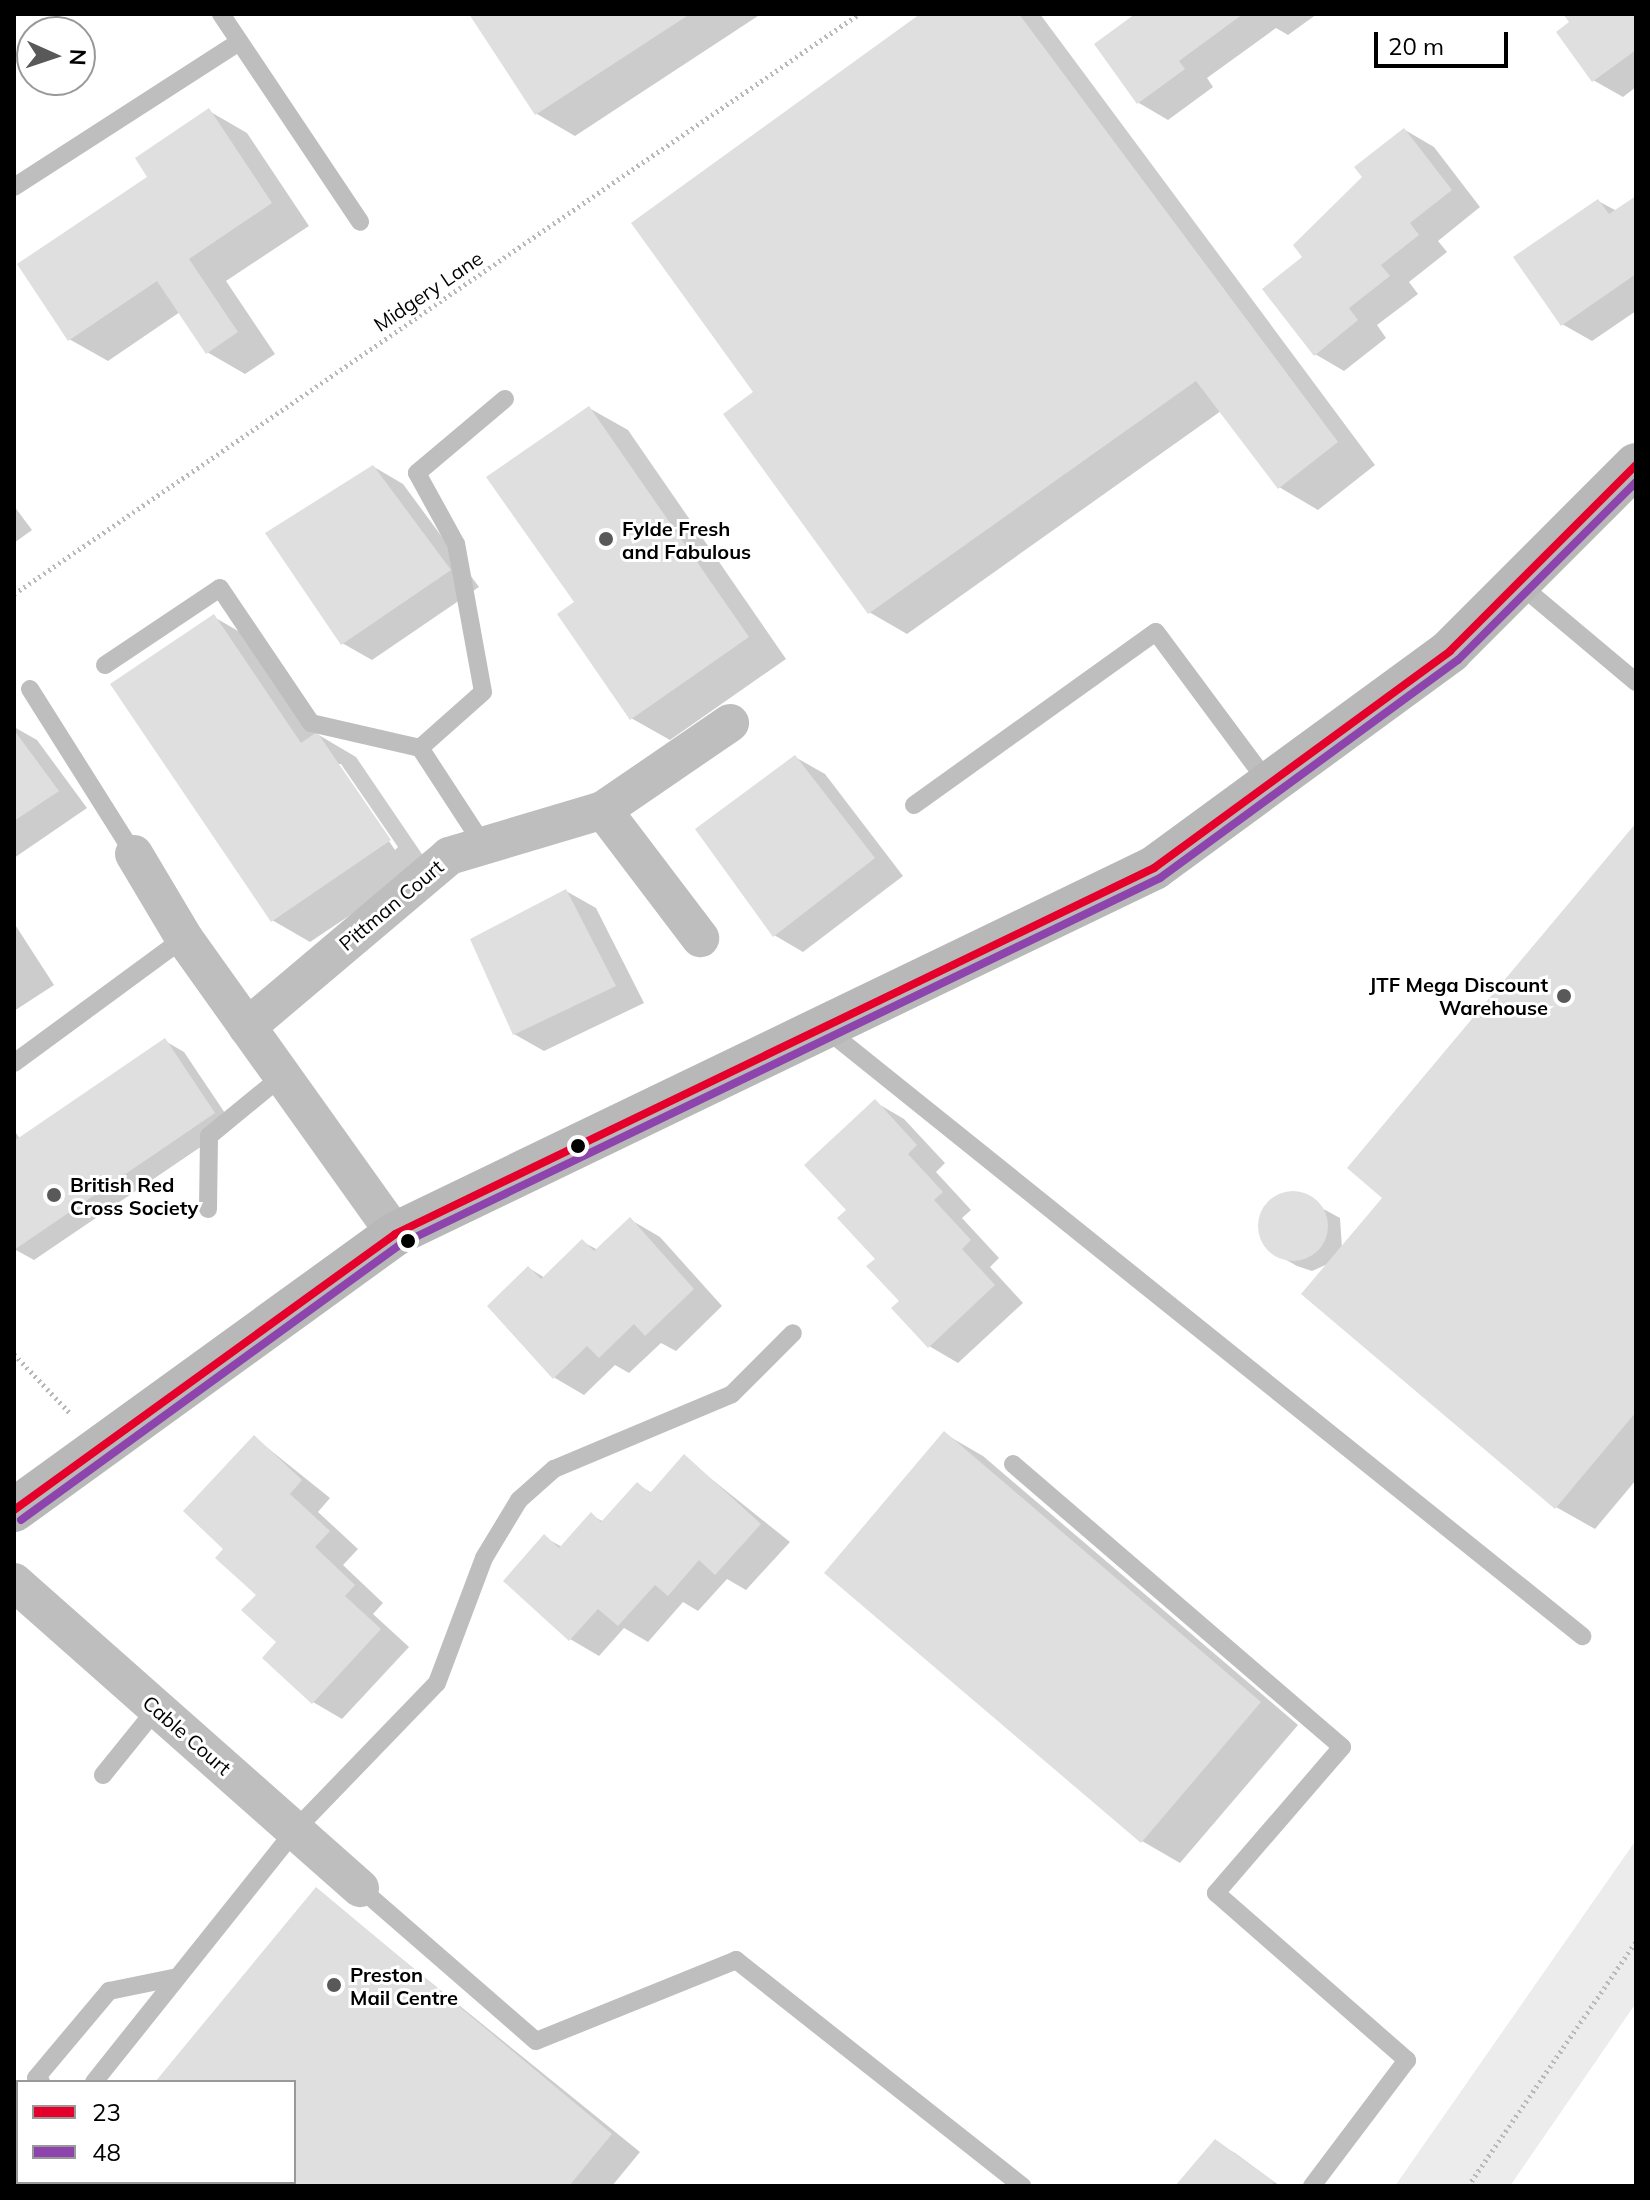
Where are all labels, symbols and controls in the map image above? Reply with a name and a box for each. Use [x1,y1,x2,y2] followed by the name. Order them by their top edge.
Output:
[16,16,96,96] north arrow
[1378,16,1512,66] scale bar
[1388,31,1444,61] text: 20 m
[64,48,92,66] text: N
[369,246,487,336] street label: Midgery Lane
[622,516,751,563] place label: Fylde Fresh and Fabulous
[597,530,615,548] marker: Fylde Fresh and Fabulous
[334,854,448,956] street label: Pittman Court
[1369,972,1548,1019] place label: JTF Mega Discount Warehouse
[1555,987,1573,1005] marker: JTF Mega Discount Warehouse
[570,1138,586,1154] unlabelled marker
[70,1172,198,1219] place label: British Red Cross Society
[45,1186,63,1204] marker: British Red Cross Society
[400,1233,416,1249] unlabelled marker
[138,1690,236,1780] street label: Cable Court
[350,1962,458,2009] place label: Preston Mail Centre
[325,1976,343,1994] marker: Preston Mail Centre
[16,2080,296,2184] legend
[92,2097,121,2127] text: 23
[92,2137,121,2167] text: 48

